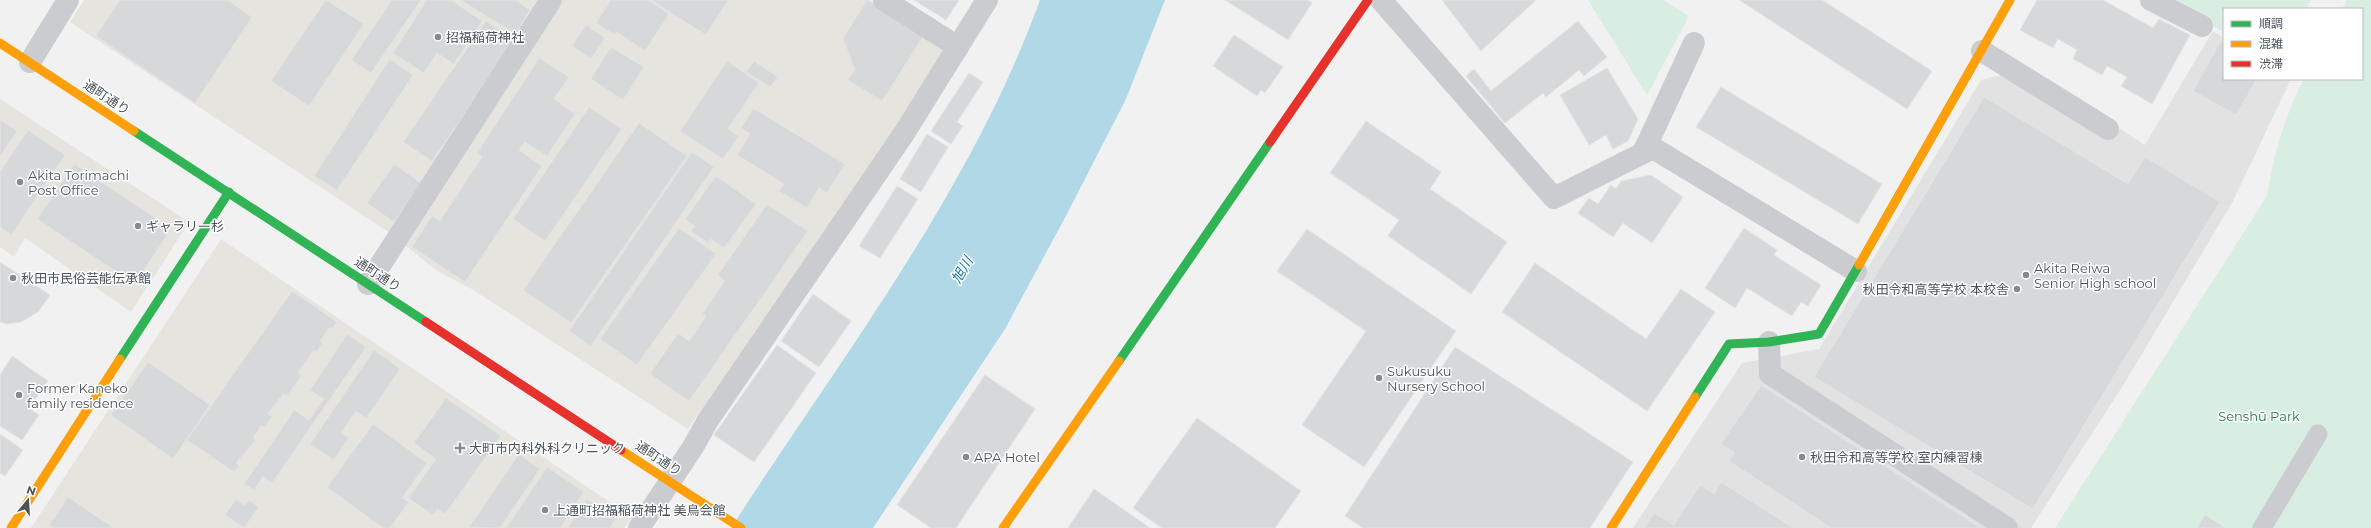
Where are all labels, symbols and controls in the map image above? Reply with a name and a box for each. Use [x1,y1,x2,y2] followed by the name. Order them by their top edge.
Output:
[2223,8,2363,80] legend
[2259,16,2283,31] text: 順調
[446,29,524,45] place label: 招福稲荷神社
[433,32,443,42] marker: 招福稲荷神社
[2259,36,2283,51] text: 混雑
[2259,56,2283,71] text: 渋滞
[81,76,133,118] street label: 通町通り
[28,167,129,198] place label: Akita Torimachi Post Office
[15,177,25,187] marker: Akita Torimachi Post Office
[146,218,224,234] place label: ギャラリー杉
[133,221,143,231] marker: ギャラリー杉
[947,252,978,287] water label: 旭川
[352,253,404,295] street label: 通町通り
[2034,260,2156,291] place label: Akita Reiwa Senior High school
[21,270,151,286] place label: 秋田市民俗芸能伝承館
[2021,270,2031,280] marker: Akita Reiwa Senior High school
[8,273,18,283] marker: 秋田市民俗芸能伝承館
[1863,281,2009,297] place label: 秋田令和高等学校 本校舎
[2012,284,2022,294] marker: 秋田令和高等学校 本校舎
[1387,363,1485,394] place label: Sukusuku Nursery School
[1374,373,1384,383] marker: Sukusuku Nursery School
[27,380,134,411] place label: Former Kaneko family residence
[14,390,24,400] marker: Former Kaneko family residence
[2218,408,2300,424] park label: Senshū Park
[633,437,685,479] street label: 通町通り
[469,440,625,456] place label: 大町市内科外科クリニック
[454,442,466,454] marker: 大町市内科外科クリニック
[974,449,1040,465] place label: APA Hotel
[1810,449,1982,465] place label: 秋田令和高等学校 室内練習棟
[961,452,971,462] marker: APA Hotel
[1797,452,1807,462] marker: 秋田令和高等学校 室内練習棟
[8,480,48,520] north arrow
[25,482,37,499] text: N
[553,502,725,518] place label: 上通町招福稲荷神社 美鳥会館
[540,505,550,515] marker: 上通町招福稲荷神社 美鳥会館

